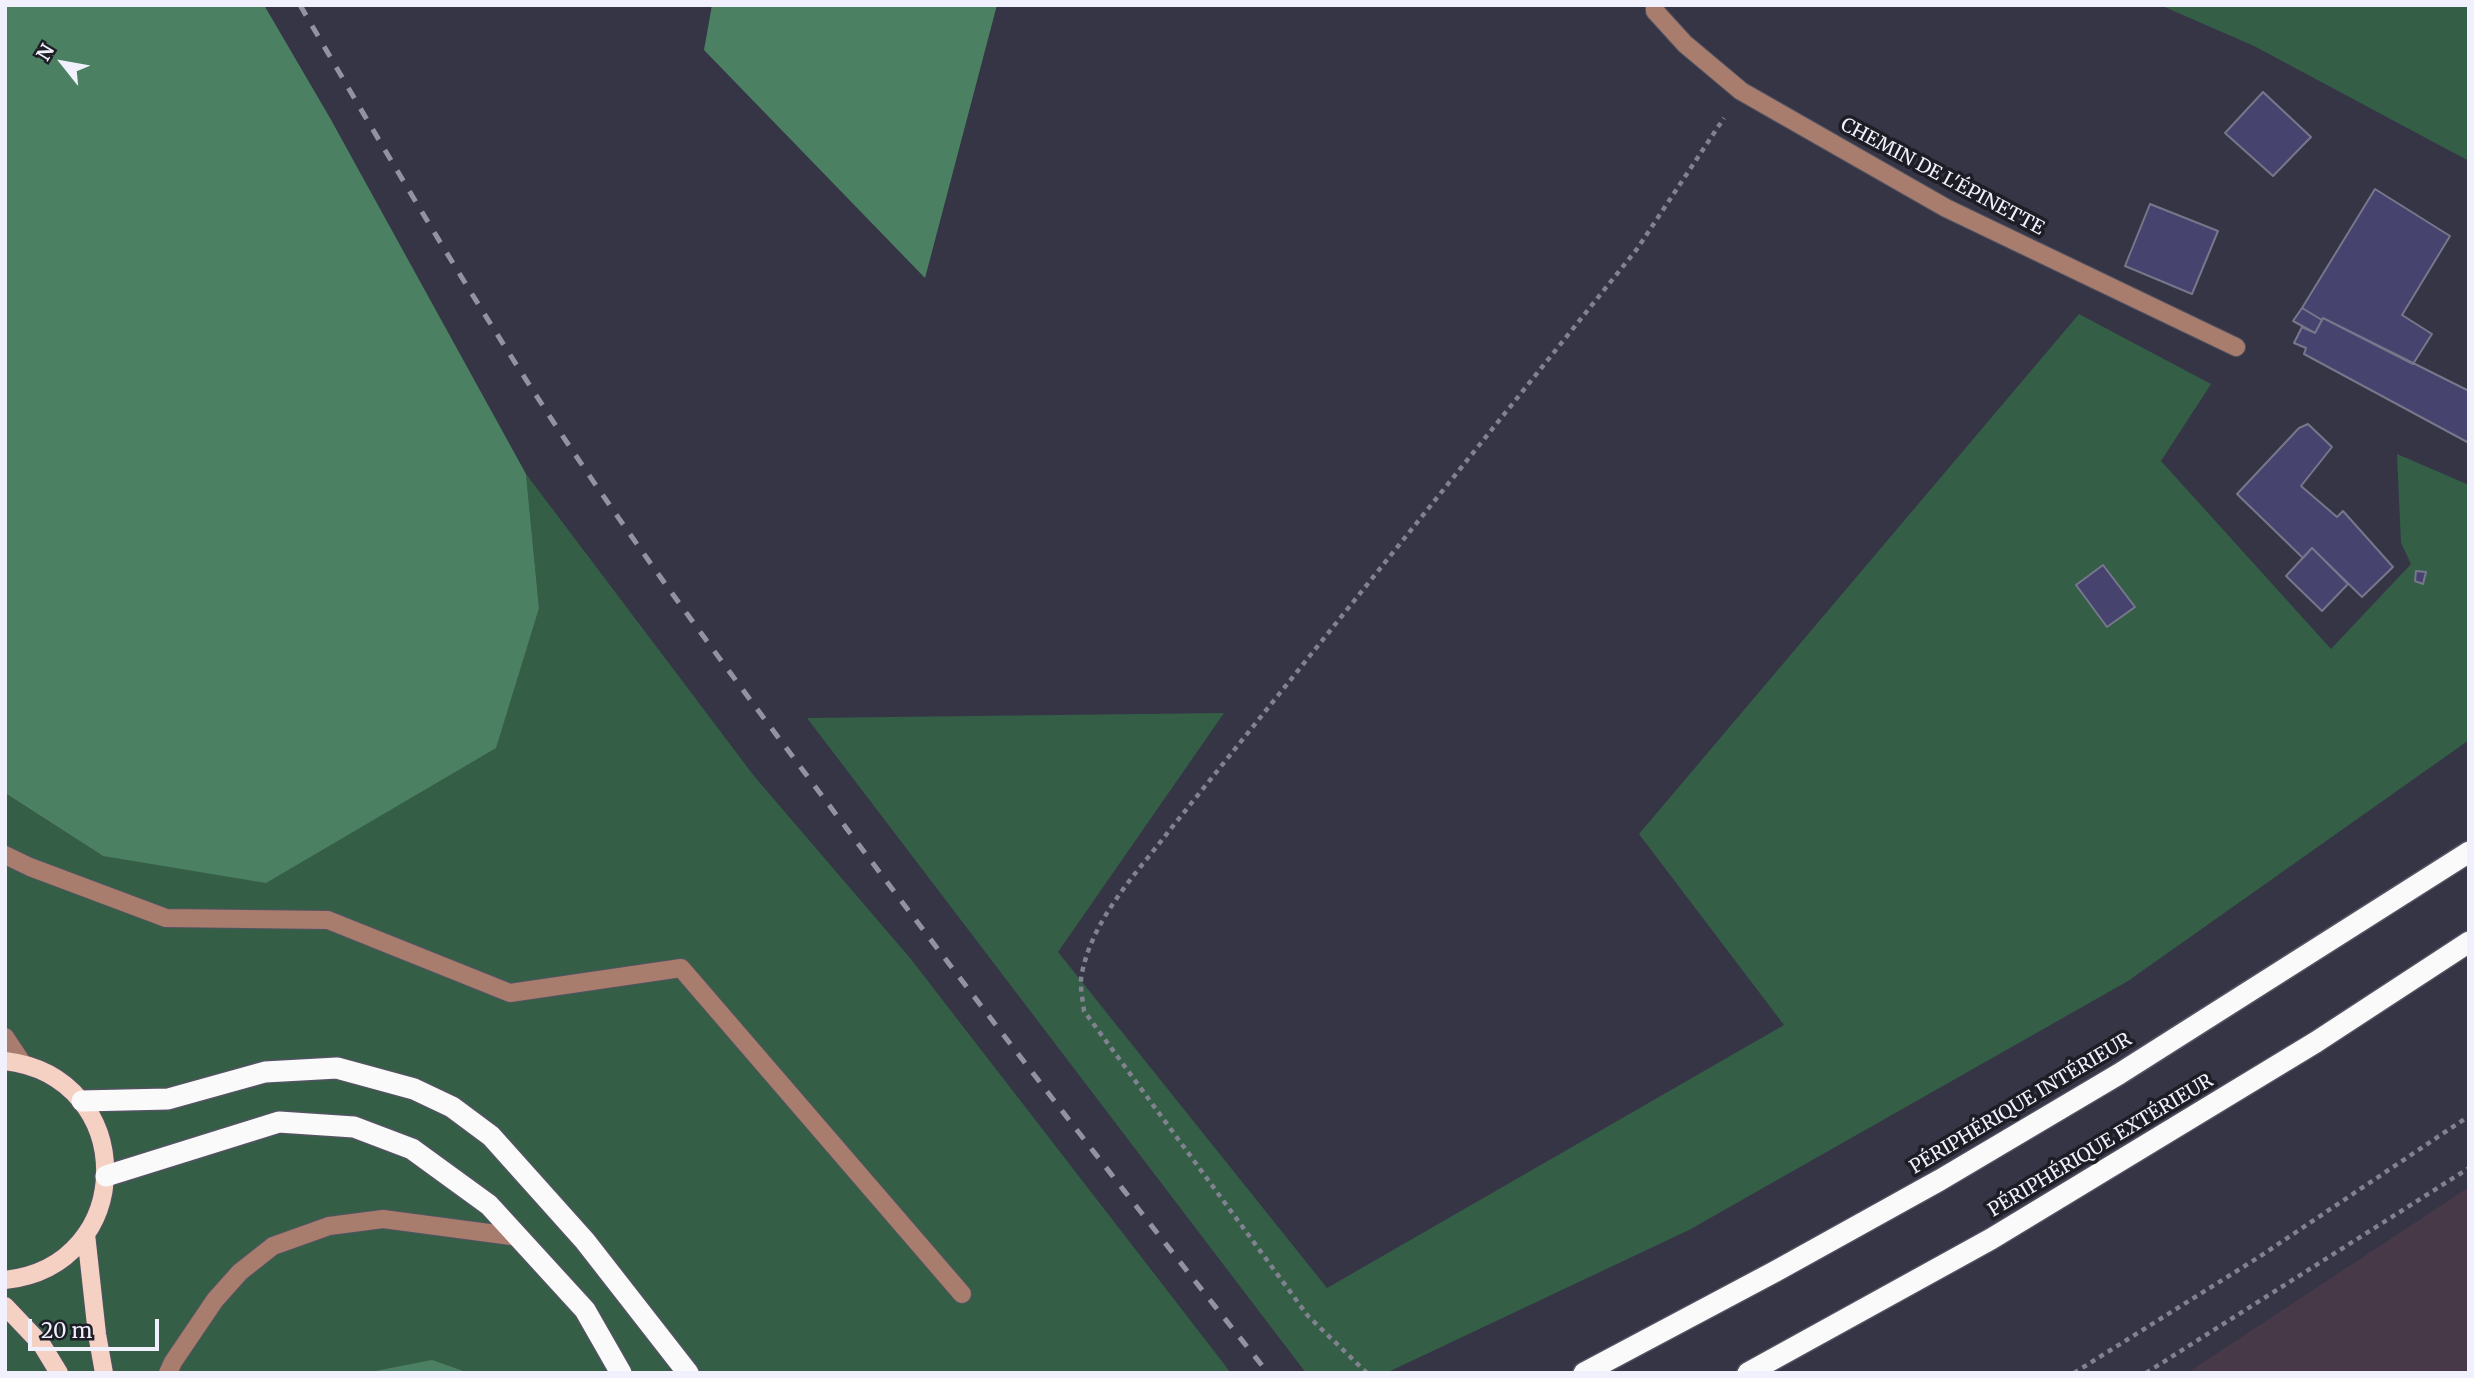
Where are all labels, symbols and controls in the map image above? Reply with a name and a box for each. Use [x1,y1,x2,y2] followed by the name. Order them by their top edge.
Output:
[28,28,98,98] north arrow
[31,40,59,65] text: N
[1836,114,2048,240] street label: CHEMIN DE L'ÉPINETTE
[1906,1029,2136,1179] street label: PÉRIPHÉRIQUE INTÉRIEUR
[1984,1070,2218,1222] street label: PÉRIPHÉRIQUE EXTÉRIEUR
[32,1304,163,1348] scale bar
[41,1317,92,1344] text: 20 m

